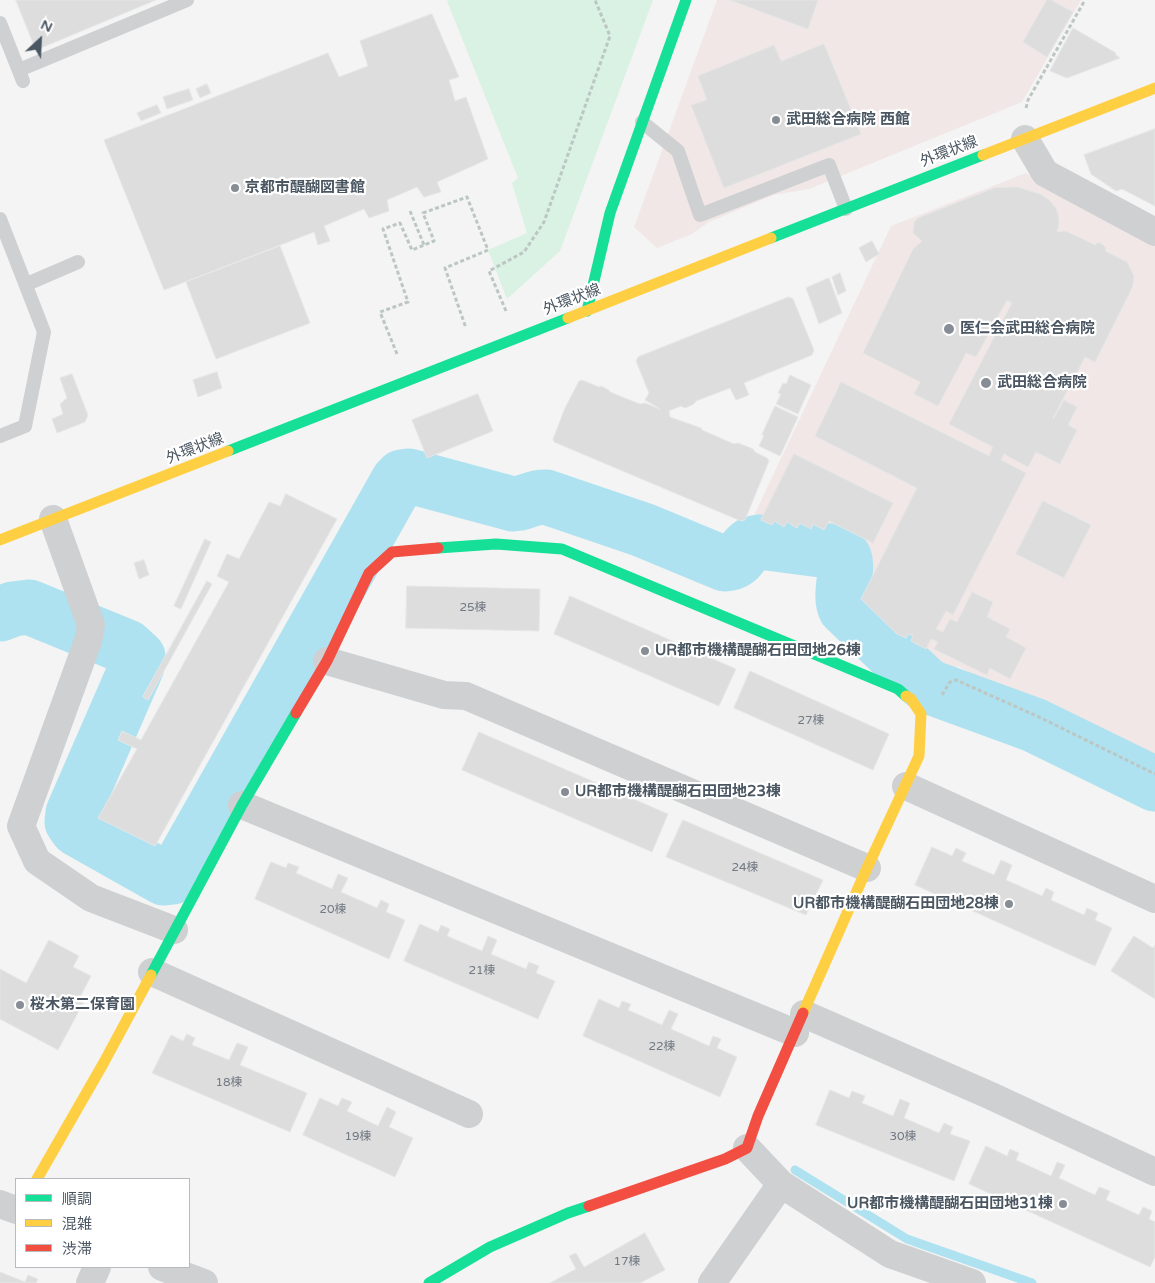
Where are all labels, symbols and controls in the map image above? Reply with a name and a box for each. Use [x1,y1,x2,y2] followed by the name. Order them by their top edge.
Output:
[15,15,65,65] north arrow
[38,16,55,36] text: N
[786,111,910,129] place label: 武田総合病院 西館
[770,114,782,126] marker: 武田総合病院 西館
[918,133,980,171] street label: 外環状線
[245,179,365,197] place label: 京都市醍醐図書館
[229,182,241,194] marker: 京都市醍醐図書館
[541,281,603,319] street label: 外環状線
[960,320,1095,338] place label: 医仁会武田総合病院
[942,322,956,336] marker: 医仁会武田総合病院
[997,374,1087,392] place label: 武田総合病院
[979,376,993,390] marker: 武田総合病院
[164,430,226,468] street label: 外環状線
[459,601,487,615] house number: 25棟
[655,642,861,660] place label: UR都市機構醍醐石田団地26棟
[639,645,651,657] marker: UR都市機構醍醐石田団地26棟
[797,714,825,728] house number: 27棟
[575,783,781,801] place label: UR都市機構醍醐石田団地23棟
[559,786,571,798] marker: UR都市機構醍醐石田団地23棟
[731,861,759,875] house number: 24棟
[793,895,999,913] place label: UR都市機構醍醐石田団地28棟
[1003,898,1015,910] marker: UR都市機構醍醐石田団地28棟
[319,903,347,917] house number: 20棟
[468,964,496,978] house number: 21棟
[30,996,135,1014] place label: 桜木第二保育園
[14,999,26,1011] marker: 桜木第二保育園
[648,1040,676,1054] house number: 22棟
[215,1076,243,1090] house number: 18棟
[344,1130,372,1144] house number: 19棟
[889,1130,917,1144] house number: 30棟
[15,1178,190,1268] legend
[62,1190,92,1208] text: 順調
[847,1195,1053,1213] place label: UR都市機構醍醐石田団地31棟
[1057,1198,1069,1210] marker: UR都市機構醍醐石田団地31棟
[62,1215,92,1233] text: 混雑
[62,1240,92,1258] text: 渋滞
[613,1255,641,1269] house number: 17棟

